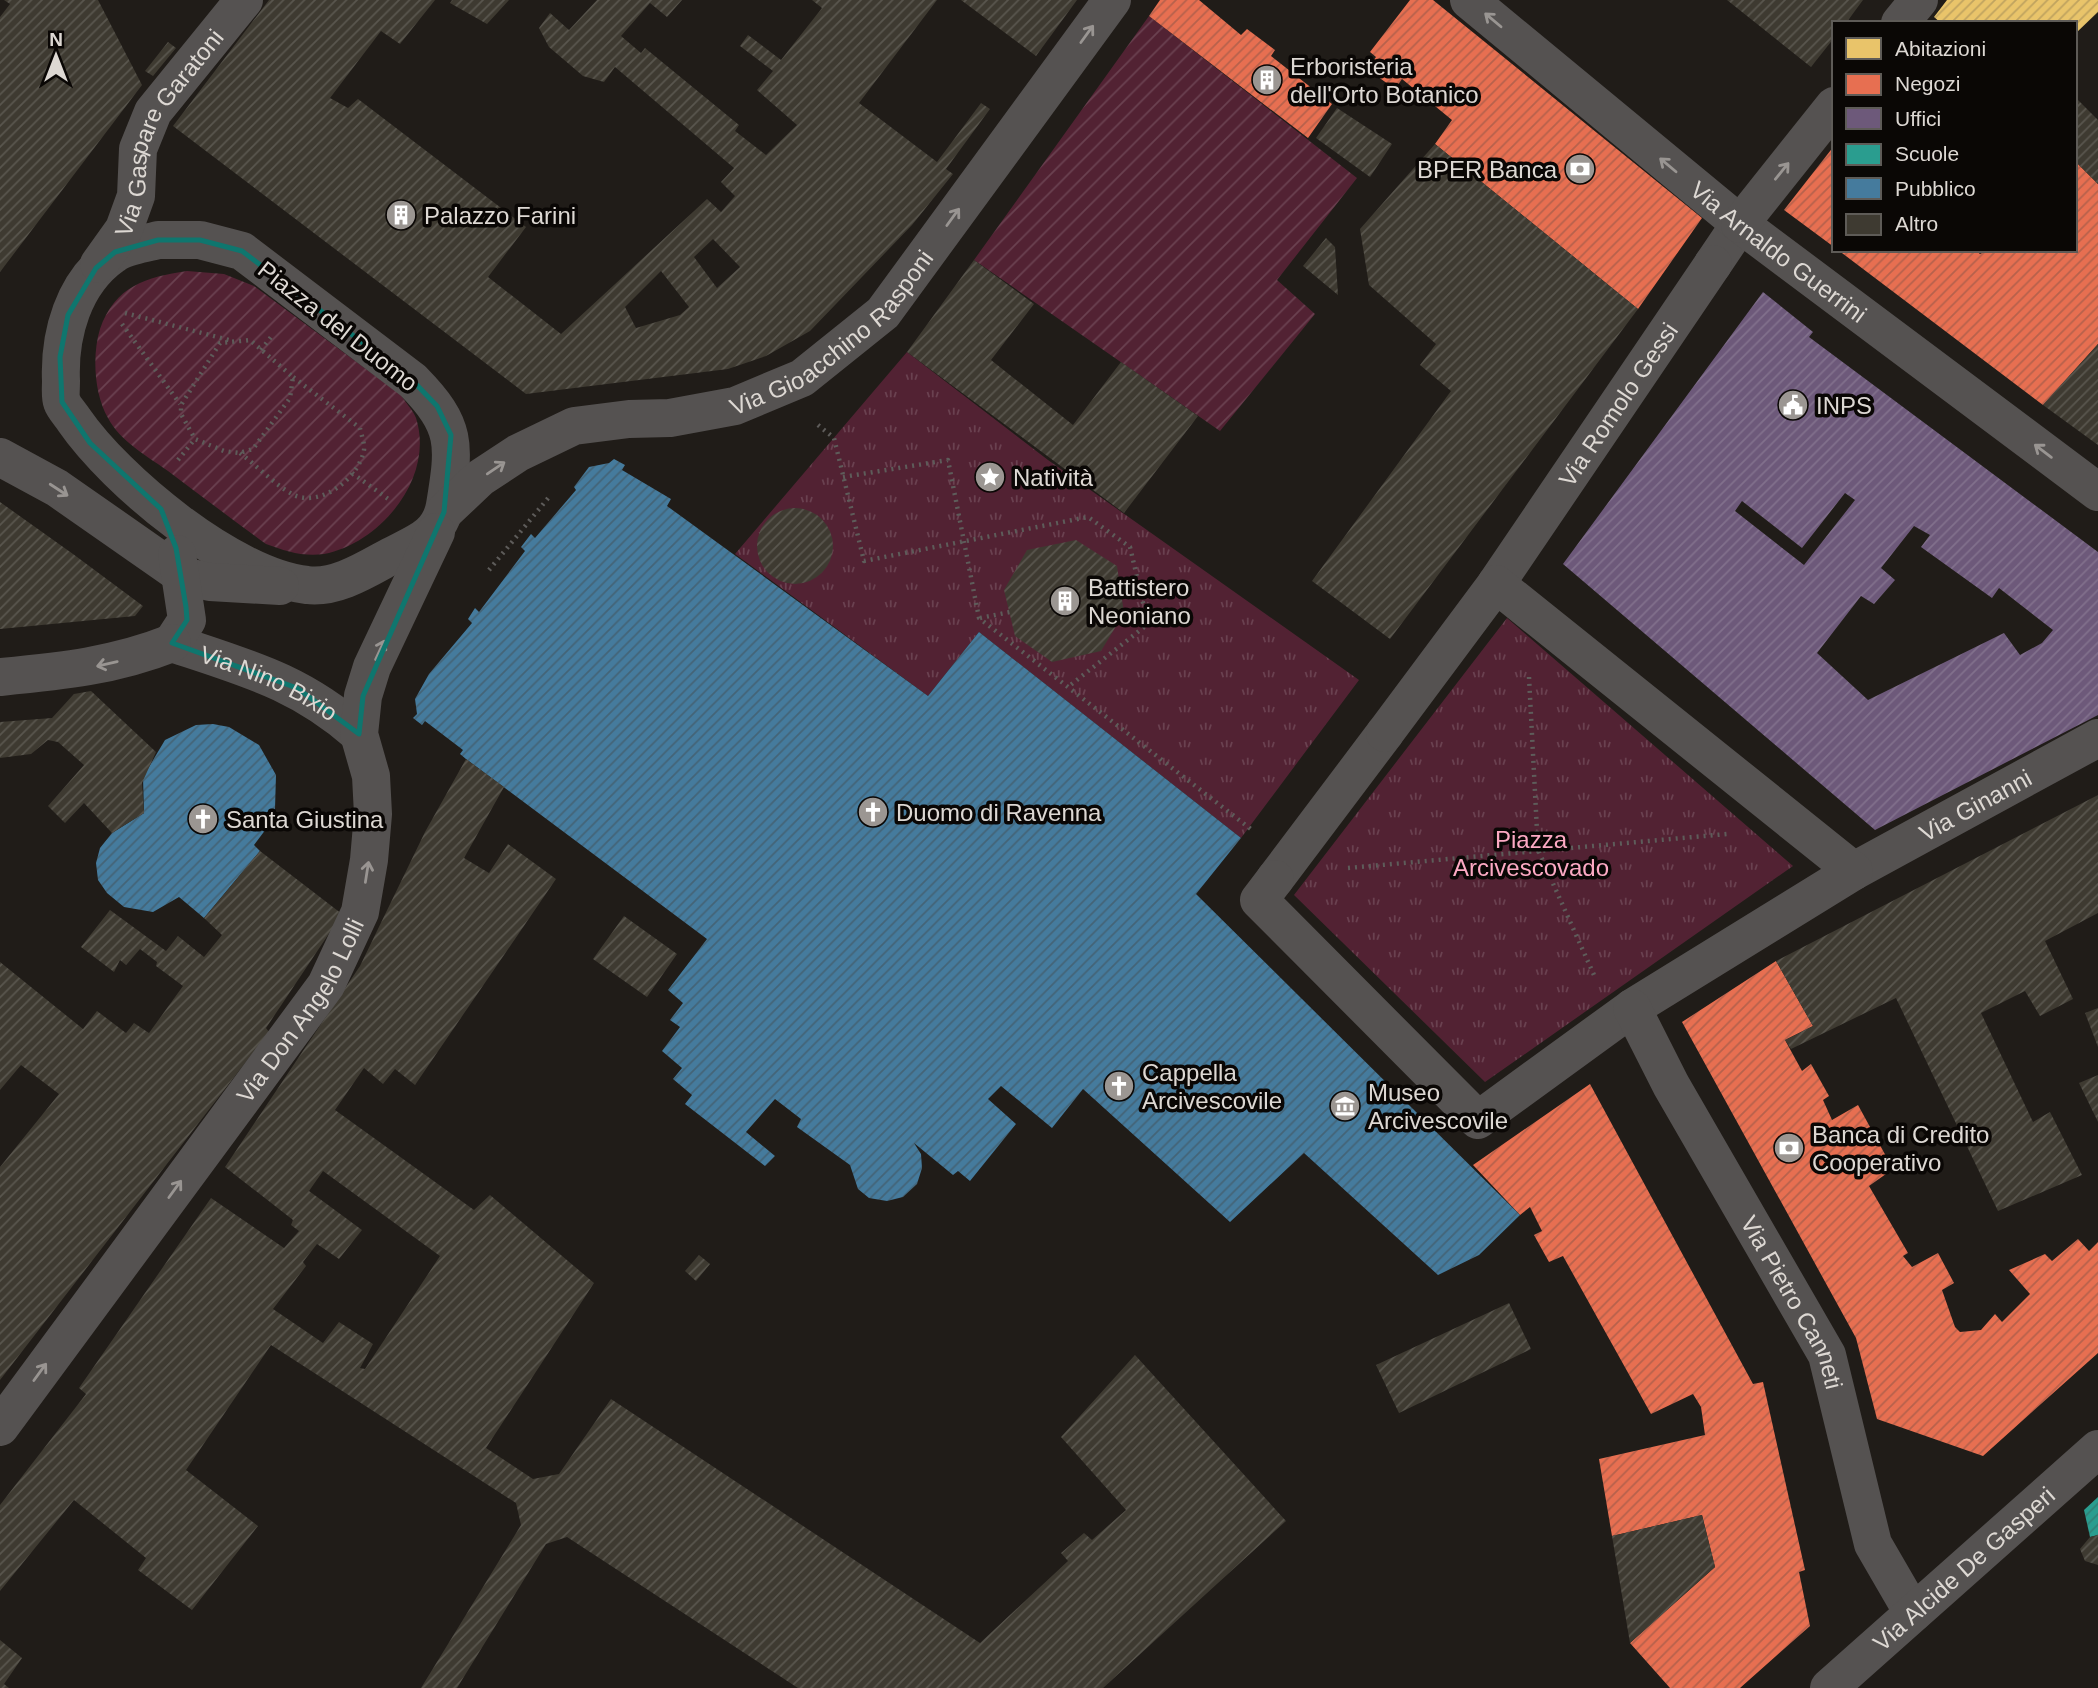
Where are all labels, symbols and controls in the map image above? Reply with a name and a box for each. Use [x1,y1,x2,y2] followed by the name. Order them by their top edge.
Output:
[1484,12,1502,28] one-way arrow
[21,21,91,91] north arrow
[1832,21,2077,252] legend
[109,24,228,240] street label: Via Gaspare Garatoni
[1080,25,1094,44] one-way arrow
[49,29,63,50] text: N
[1895,37,1986,60] text: Abitazioni
[1290,53,1479,108] place label: Erboristeria dell'Orto Botanico
[1250,63,1284,97] building icon: Erboristeria dell'Orto Botanico
[1895,72,1960,95] text: Negozi
[1895,107,1941,130] text: Uffici
[1895,142,1959,165] text: Scuole
[1563,152,1597,186] bank icon: BPER Banca
[1417,156,1558,183] place label: BPER Banca
[1660,157,1678,173] one-way arrow
[1774,162,1790,180] one-way arrow
[1685,175,1872,328] street label: Via Arnaldo Guerrini
[1895,177,1976,200] text: Pubblico
[384,198,418,232] building icon: Palazzo Farini
[424,202,576,229] place label: Palazzo Farini
[945,209,960,227] one-way arrow
[1895,212,1938,235] text: Altro
[725,245,938,420] street label: Via Gioacchino Rasponi
[253,255,423,397] street label: Piazza del Duomo
[1553,317,1683,491] street label: Via Romolo Gessi
[1776,388,1810,422] public building icon: INPS
[1816,392,1872,419] place label: INPS
[2035,444,2053,459] one-way arrow
[485,460,505,474] one-way arrow
[973,460,1007,494] place icon: Natività
[1013,464,1094,491] place label: Natività
[49,484,69,498] one-way arrow
[1088,574,1191,629] place label: Battistero Neoniano
[1048,584,1082,618] building icon: Battistero Neoniano
[197,640,343,726] street label: Via Nino Bixio
[374,640,387,661] one-way arrow
[97,659,119,672] one-way arrow
[1914,763,2036,846] street label: Via Ginanni
[856,795,890,829] church icon: Duomo di Ravenna
[896,799,1102,826] place label: Duomo di Ravenna
[186,802,220,836] church icon: Santa Giustina
[226,806,384,833] place label: Santa Giustina
[1453,826,1609,881] park label: Piazza Arcivescovado
[361,862,374,884] one-way arrow
[231,914,369,1108] street label: Via Don Angelo Lolli
[1142,1059,1282,1114] place label: Cappella Arcivescovile
[1102,1069,1136,1103] church icon: Cappella Arcivescovile
[1368,1079,1508,1134] place label: Museo Arcivescovile
[1328,1089,1362,1123] museum icon: Museo Arcivescovile
[1812,1121,1989,1176] place label: Banca di Credito Cooperativo
[1772,1131,1806,1165] bank icon: Banca di Credito Cooperativo
[168,1180,183,1199] one-way arrow
[1736,1211,1848,1392] street label: Via Pietro Canneti
[33,1364,48,1382] one-way arrow
[1867,1481,2060,1656] street label: Via Alcide De Gasperi

